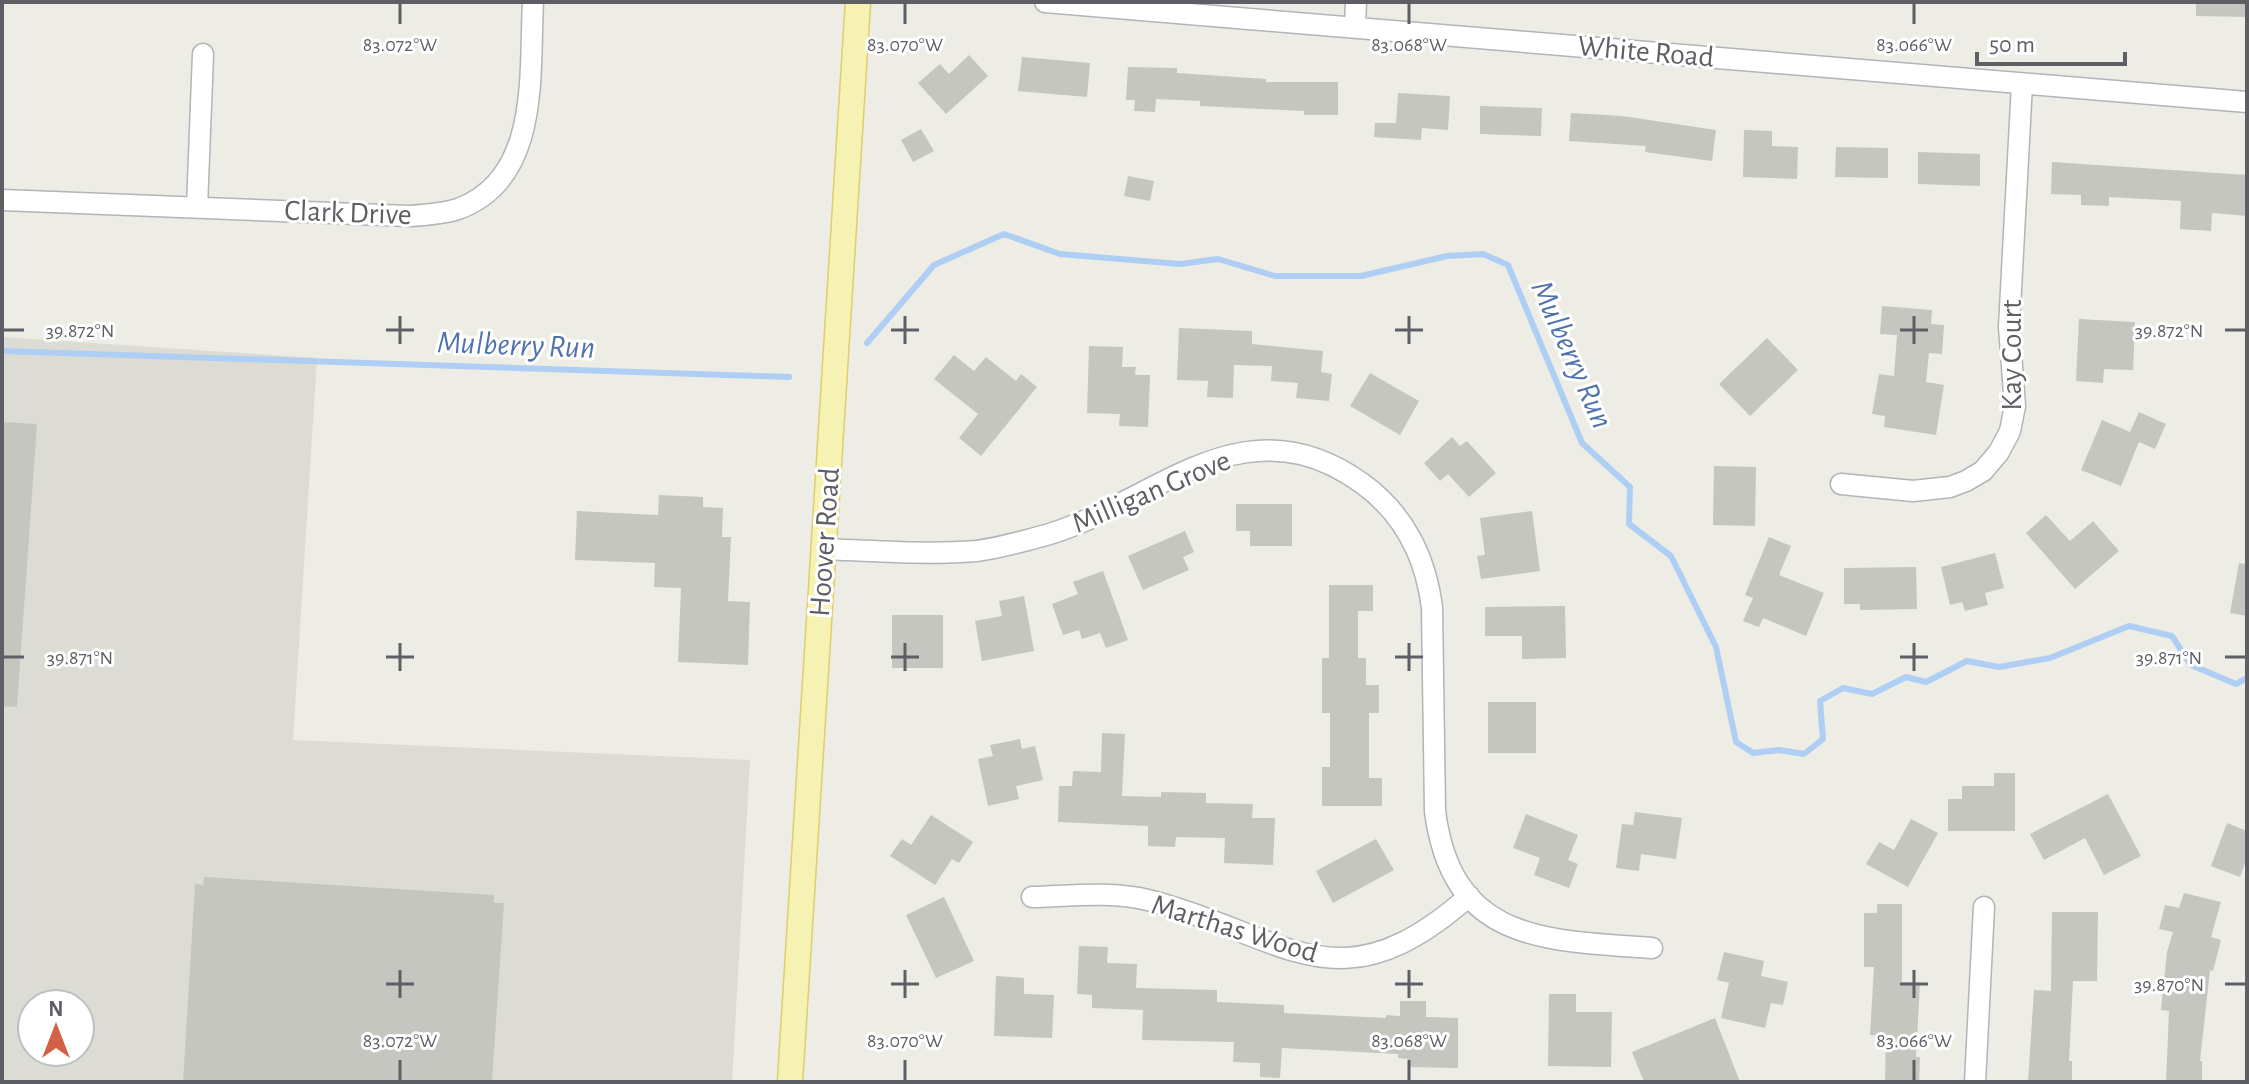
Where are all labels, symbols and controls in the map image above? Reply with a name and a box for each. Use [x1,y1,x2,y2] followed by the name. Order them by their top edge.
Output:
[1977,16,2125,66] scale bar
[1576,31,1715,73] street label: White Road
[1989,33,2035,57] text: 50 m
[363,35,437,55] text: 83.072°W
[867,35,943,55] text: 83.070°W
[1371,35,1447,55] text: 83.068°W
[1876,35,1952,55] text: 83.066°W
[284,196,412,230] street label: Clark Drive
[1525,276,1619,433] water label: Mulberry Run
[1997,299,2027,411] street label: Kay Court
[46,321,114,341] text: 39.872°N
[2135,321,2203,341] text: 39.872°N
[436,326,595,364] water label: Mulberry Run
[1068,445,1235,539] street label: Milligan Grove
[805,467,845,618] street label: Hoover Road
[47,648,113,668] text: 39.871°N
[2136,648,2202,668] text: 39.871°N
[1148,889,1321,968] street label: Marthas Wood
[2134,975,2204,995] text: 39.870°N
[16,988,96,1068] north arrow
[48,998,64,1020] text: N
[363,1031,437,1051] text: 83.072°W
[867,1031,943,1051] text: 83.070°W
[1371,1031,1447,1051] text: 83.068°W
[1876,1031,1952,1051] text: 83.066°W

